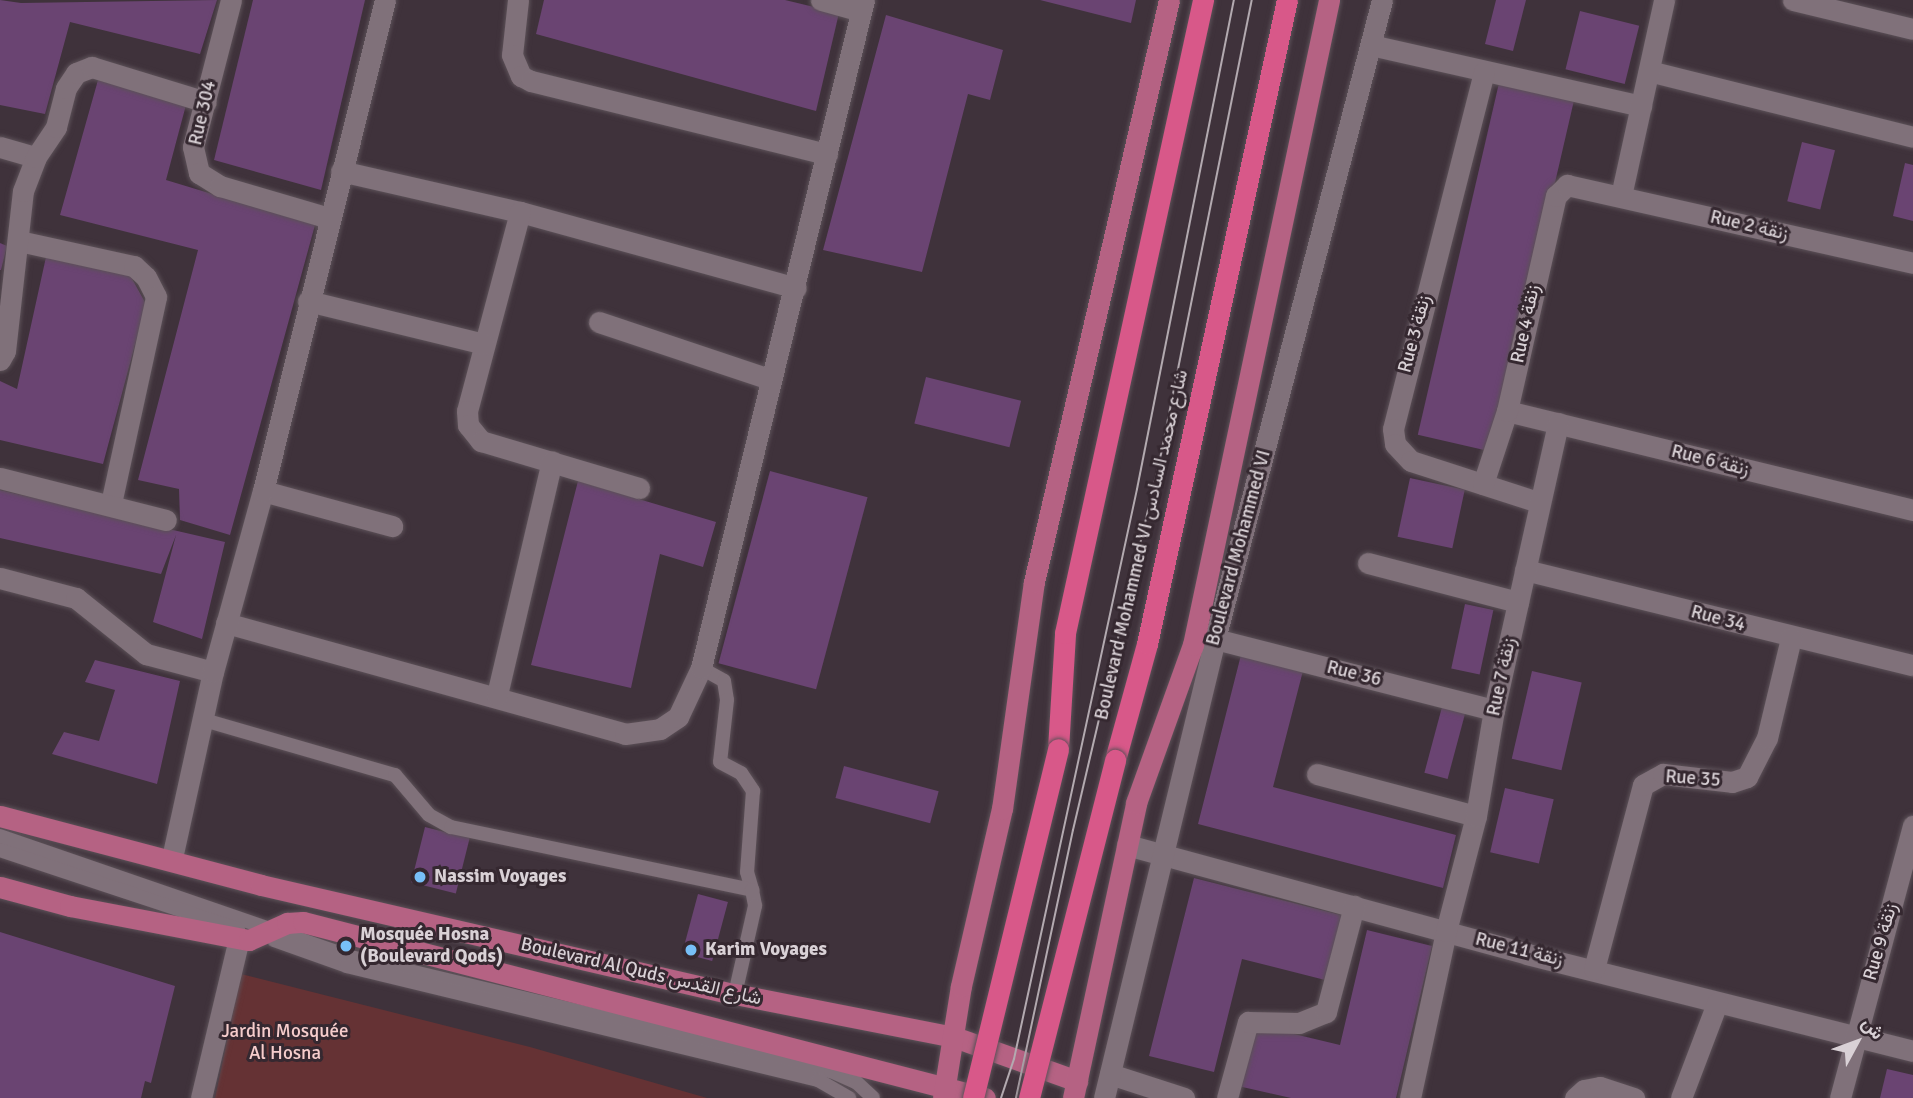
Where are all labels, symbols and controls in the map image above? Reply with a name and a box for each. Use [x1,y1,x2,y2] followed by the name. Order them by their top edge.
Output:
[184,78,222,148] street label: Rue 304
[1708,206,1790,246] street label: Rue 2 زنقة
[1507,283,1545,365] street label: Rue 4 زنقة
[1394,293,1436,375] street label: Rue 3 زنقة
[1091,368,1193,722] street label: Boulevard Mohammed VI شارع محمد السادس
[1669,440,1751,482] street label: Rue 6 زنقة
[1202,448,1276,648] street label: Boulevard Mohammed VI
[1688,601,1748,637] street label: Rue 34
[1483,636,1521,718] street label: Rue 7 زنقة
[1324,656,1384,692] street label: Rue 36
[1664,766,1722,792] street label: Rue 35
[434,866,566,888] place label: Nassim Voyages
[412,869,428,885] marker: Nassim Voyages
[1859,901,1903,983] street label: Rue 9 زنقة
[360,924,503,968] place label: Mosquée Hosna (Boulevard Qods)
[1473,928,1565,972] street label: Rue 11 زنقة
[518,933,764,1011] street label: Boulevard Al Quds شارع القدس
[338,938,354,954] marker: Mosquée Hosna (Boulevard Qods)
[705,939,827,961] place label: Karim Voyages
[683,942,699,958] marker: Karim Voyages
[1822,1007,1892,1077] north arrow
[1856,1012,1889,1045] text: ش
[221,1021,349,1065] park label: Jardin Mosquée Al Hosna

